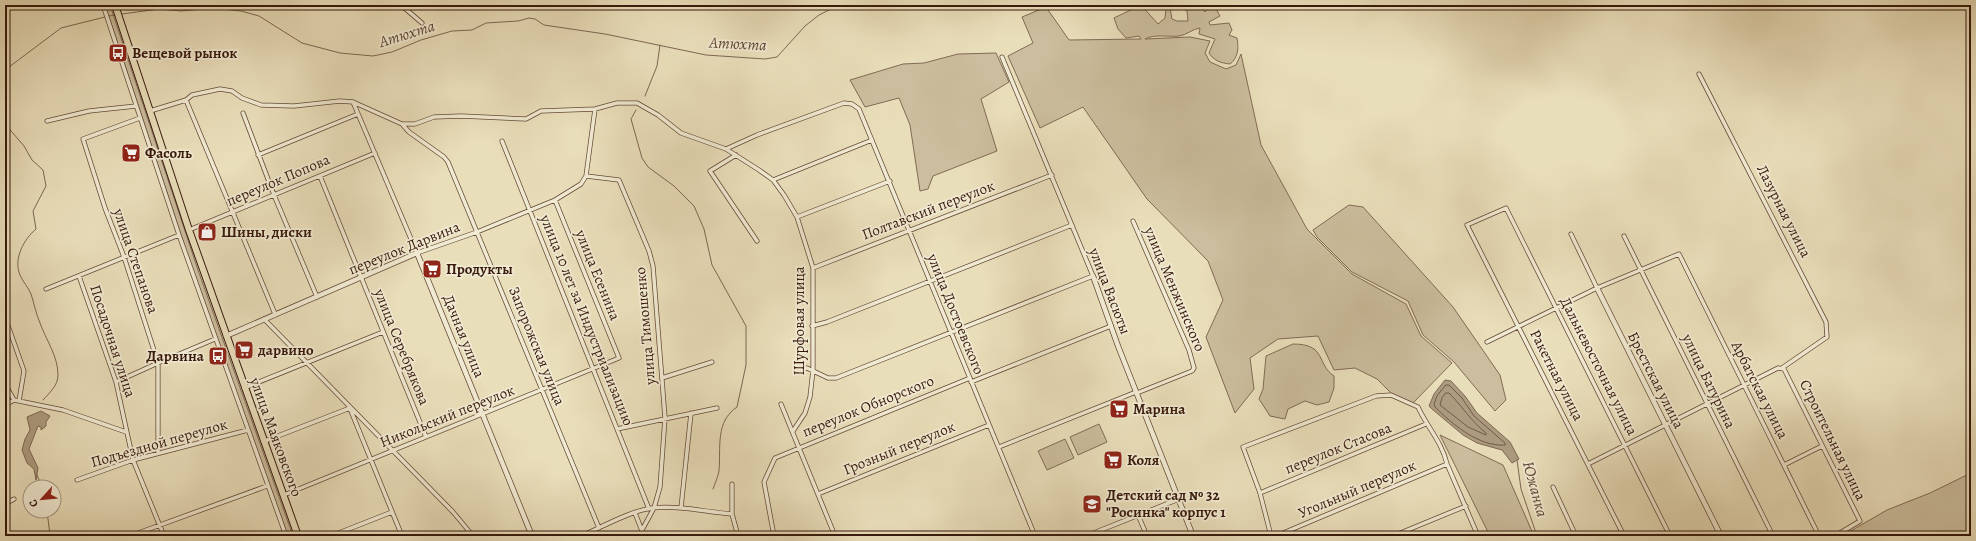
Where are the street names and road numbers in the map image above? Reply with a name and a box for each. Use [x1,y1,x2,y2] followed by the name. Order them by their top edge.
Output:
[223,149,333,211] street label: переулок Попова
[1752,161,1816,261] street label: Лазурная улица
[859,175,997,245] street label: Полтавский переулок
[108,205,163,316] street label: улица Степанова
[535,211,639,428] street label: улица 10 лет за Индустриализацию
[345,216,463,279] street label: переулок Дарвина
[1139,223,1210,354] street label: улица Менжинского
[570,226,625,323] street label: улица Есенина
[1084,244,1136,337] street label: улица Васюты
[922,250,989,377] street label: улица Достоевского
[630,266,660,387] street label: улица Тимошенко
[789,266,809,376] street label: Шурфовая улица
[85,282,141,400] street label: Посадочная улица
[504,284,570,408] street label: Запорожская улица
[369,285,434,408] street label: улица Серебрякова
[438,292,490,381] street label: Дачная улица
[1555,293,1643,439] street label: Дальневосточная улица
[1525,326,1589,424] street label: Ракетная улица
[1623,328,1689,432] street label: Брестская улица
[1677,329,1741,432] street label: улица Батурина
[1726,337,1793,442] street label: Арбатская улица
[799,370,937,442] street label: переулок Обнорского
[245,374,307,499] street label: улица Маяковского
[1795,376,1871,504] street label: Строительная улица
[377,380,518,452] street label: Никольский переулок
[88,414,230,472] street label: Подъездной переулок
[840,416,958,480] street label: Грозный переулок
[1282,417,1394,479] street label: переулок Стасова
[1295,455,1419,523] street label: Угольный переулок

